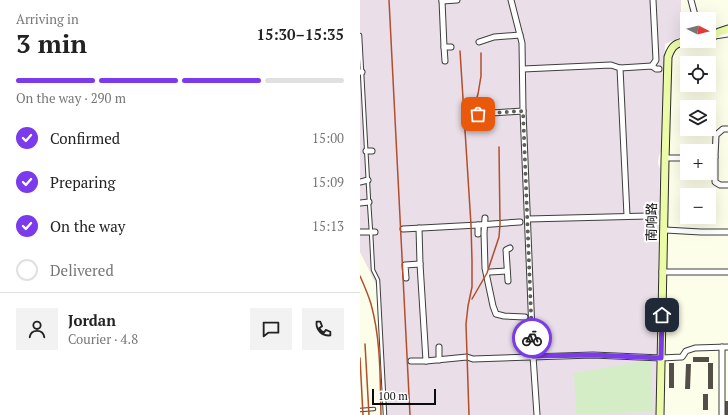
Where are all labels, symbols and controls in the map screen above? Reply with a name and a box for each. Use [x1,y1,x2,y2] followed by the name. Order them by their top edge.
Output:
[16,10,79,28] text: Arriving in
[680,12,716,48] north arrow
[680,12,716,224] map controls
[257,24,344,44] text: 15:30–15:35
[16,26,87,60] text: 3 min
[680,56,716,92] button: locate
[16,89,126,107] text: On the way · 290 m
[461,97,495,131] pin
[680,100,716,136] button: layers
[467,103,489,125] icon: bag
[16,127,38,149] icon: check
[50,128,120,148] text: Confirmed
[312,129,344,147] text: 15:00
[680,144,716,180] button: +
[16,171,38,193] icon: check
[50,172,115,192] text: Preparing
[312,173,344,191] text: 15:09
[680,188,716,224] button: −
[642,202,660,242] street label: 南响路
[16,215,38,237] icon: check
[50,216,125,236] text: On the way
[312,217,344,235] text: 15:13
[50,260,114,280] text: Delivered
[645,298,679,332] pin
[651,304,673,326] icon: home
[16,308,58,350] button: person
[250,308,292,350] button: chat
[302,308,344,350] button: phone
[68,310,116,330] text: Jordan
[512,318,552,358] courier
[521,327,543,349] icon: bike
[68,330,138,348] text: Courier · 4.8
[372,387,436,406] scale bar
[378,389,408,403] text: 100 m

